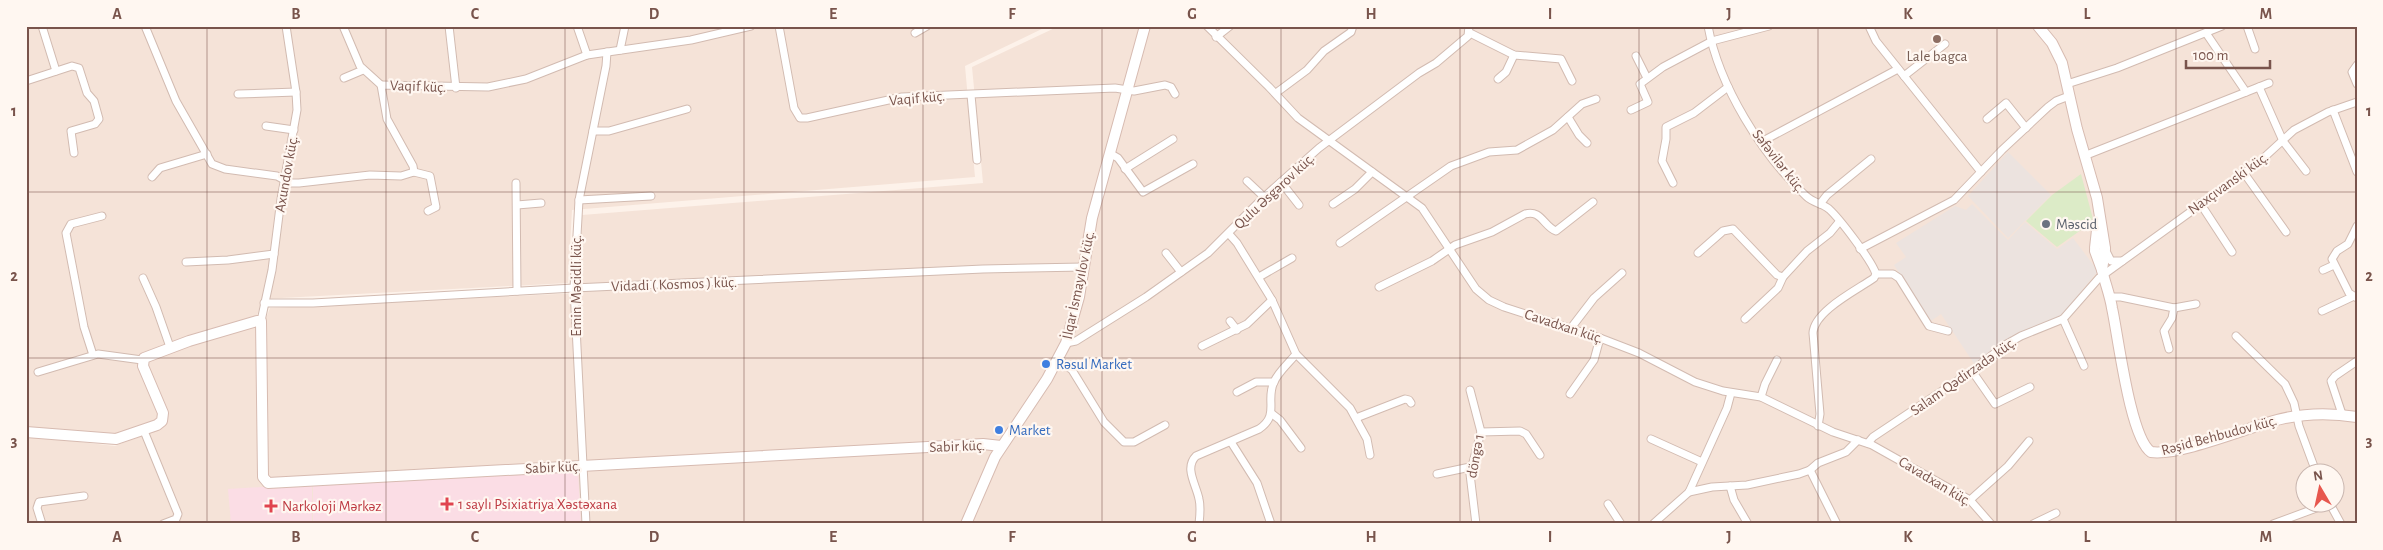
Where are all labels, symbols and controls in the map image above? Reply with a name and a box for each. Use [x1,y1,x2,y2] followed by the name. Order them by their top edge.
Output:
[112,6,122,22] text: A
[291,6,301,22] text: B
[471,6,480,22] text: C
[649,6,660,22] text: D
[829,6,837,22] text: E
[1008,6,1016,22] text: F
[1187,6,1197,22] text: G
[1365,6,1377,22] text: H
[1548,6,1552,22] text: I
[1726,6,1732,22] text: J
[1903,6,1913,22] text: K
[2084,6,2091,22] text: L
[2260,6,2272,22] text: M
[1931,33,1943,45] marker: Lale bagca
[2186,38,2269,70] scale bar
[2193,48,2228,63] text: 100 m
[1907,49,1967,64] place label: Lale bagca
[390,78,446,95] street label: Vaqif küç.
[888,89,946,108] street label: Vaqif küç.
[11,103,17,119] text: 1
[2366,103,2372,119] text: 1
[1749,127,1808,196] street label: Səfəvilər küç.
[272,135,301,214] street label: Axundov küç.
[2185,149,2271,217] street label: Naxçıvanski küç.
[1231,150,1317,232] street label: Qulu Əsgərov küç.
[2056,217,2098,232] place label: Məscid
[2040,218,2052,230] marker: Məscid
[1058,229,1097,341] street label: İlqar İsmayılov küç.
[569,235,584,337] street label: Emin Məcidli küç.
[10,268,18,284] text: 2
[2365,268,2373,284] text: 2
[611,275,737,294] street label: Vidadi ( Kosmos ) küç.
[1523,307,1605,346] street label: Cavadxan küç.
[1908,334,2019,418] street label: Salam Qədirzadə küç.
[1056,357,1132,372] place label: Rəsul Market
[1040,358,1052,370] marker: Rəsul Market
[2160,413,2279,458] street label: Rəşid Behbudov küç.
[1009,423,1051,438] place label: Market
[993,424,1005,436] marker: Market
[11,433,18,449] text: 3
[1464,433,1487,479] street label: döngə 1
[2366,433,2373,449] text: 3
[929,438,985,455] street label: Sabir küç.
[1896,454,1974,509] street label: Cavadxan küç.
[525,459,581,476] street label: Sabir küç.
[2296,462,2346,512] north arrow
[2312,468,2324,484] text: N
[440,497,454,511] marker: 1 saylı Psixiatriya Xəstəxana
[458,497,617,512] place label: 1 saylı Psixiatriya Xəstəxana
[264,499,278,513] marker: Narkoloji Mərkəz
[282,499,381,514] place label: Narkoloji Mərkəz
[112,529,122,545] text: A
[291,529,301,545] text: B
[471,529,480,545] text: C
[649,529,660,545] text: D
[829,529,837,545] text: E
[1008,529,1016,545] text: F
[1187,529,1197,545] text: G
[1365,529,1377,545] text: H
[1548,529,1552,545] text: I
[1726,529,1732,545] text: J
[1903,529,1913,545] text: K
[2084,529,2091,545] text: L
[2260,529,2272,545] text: M

